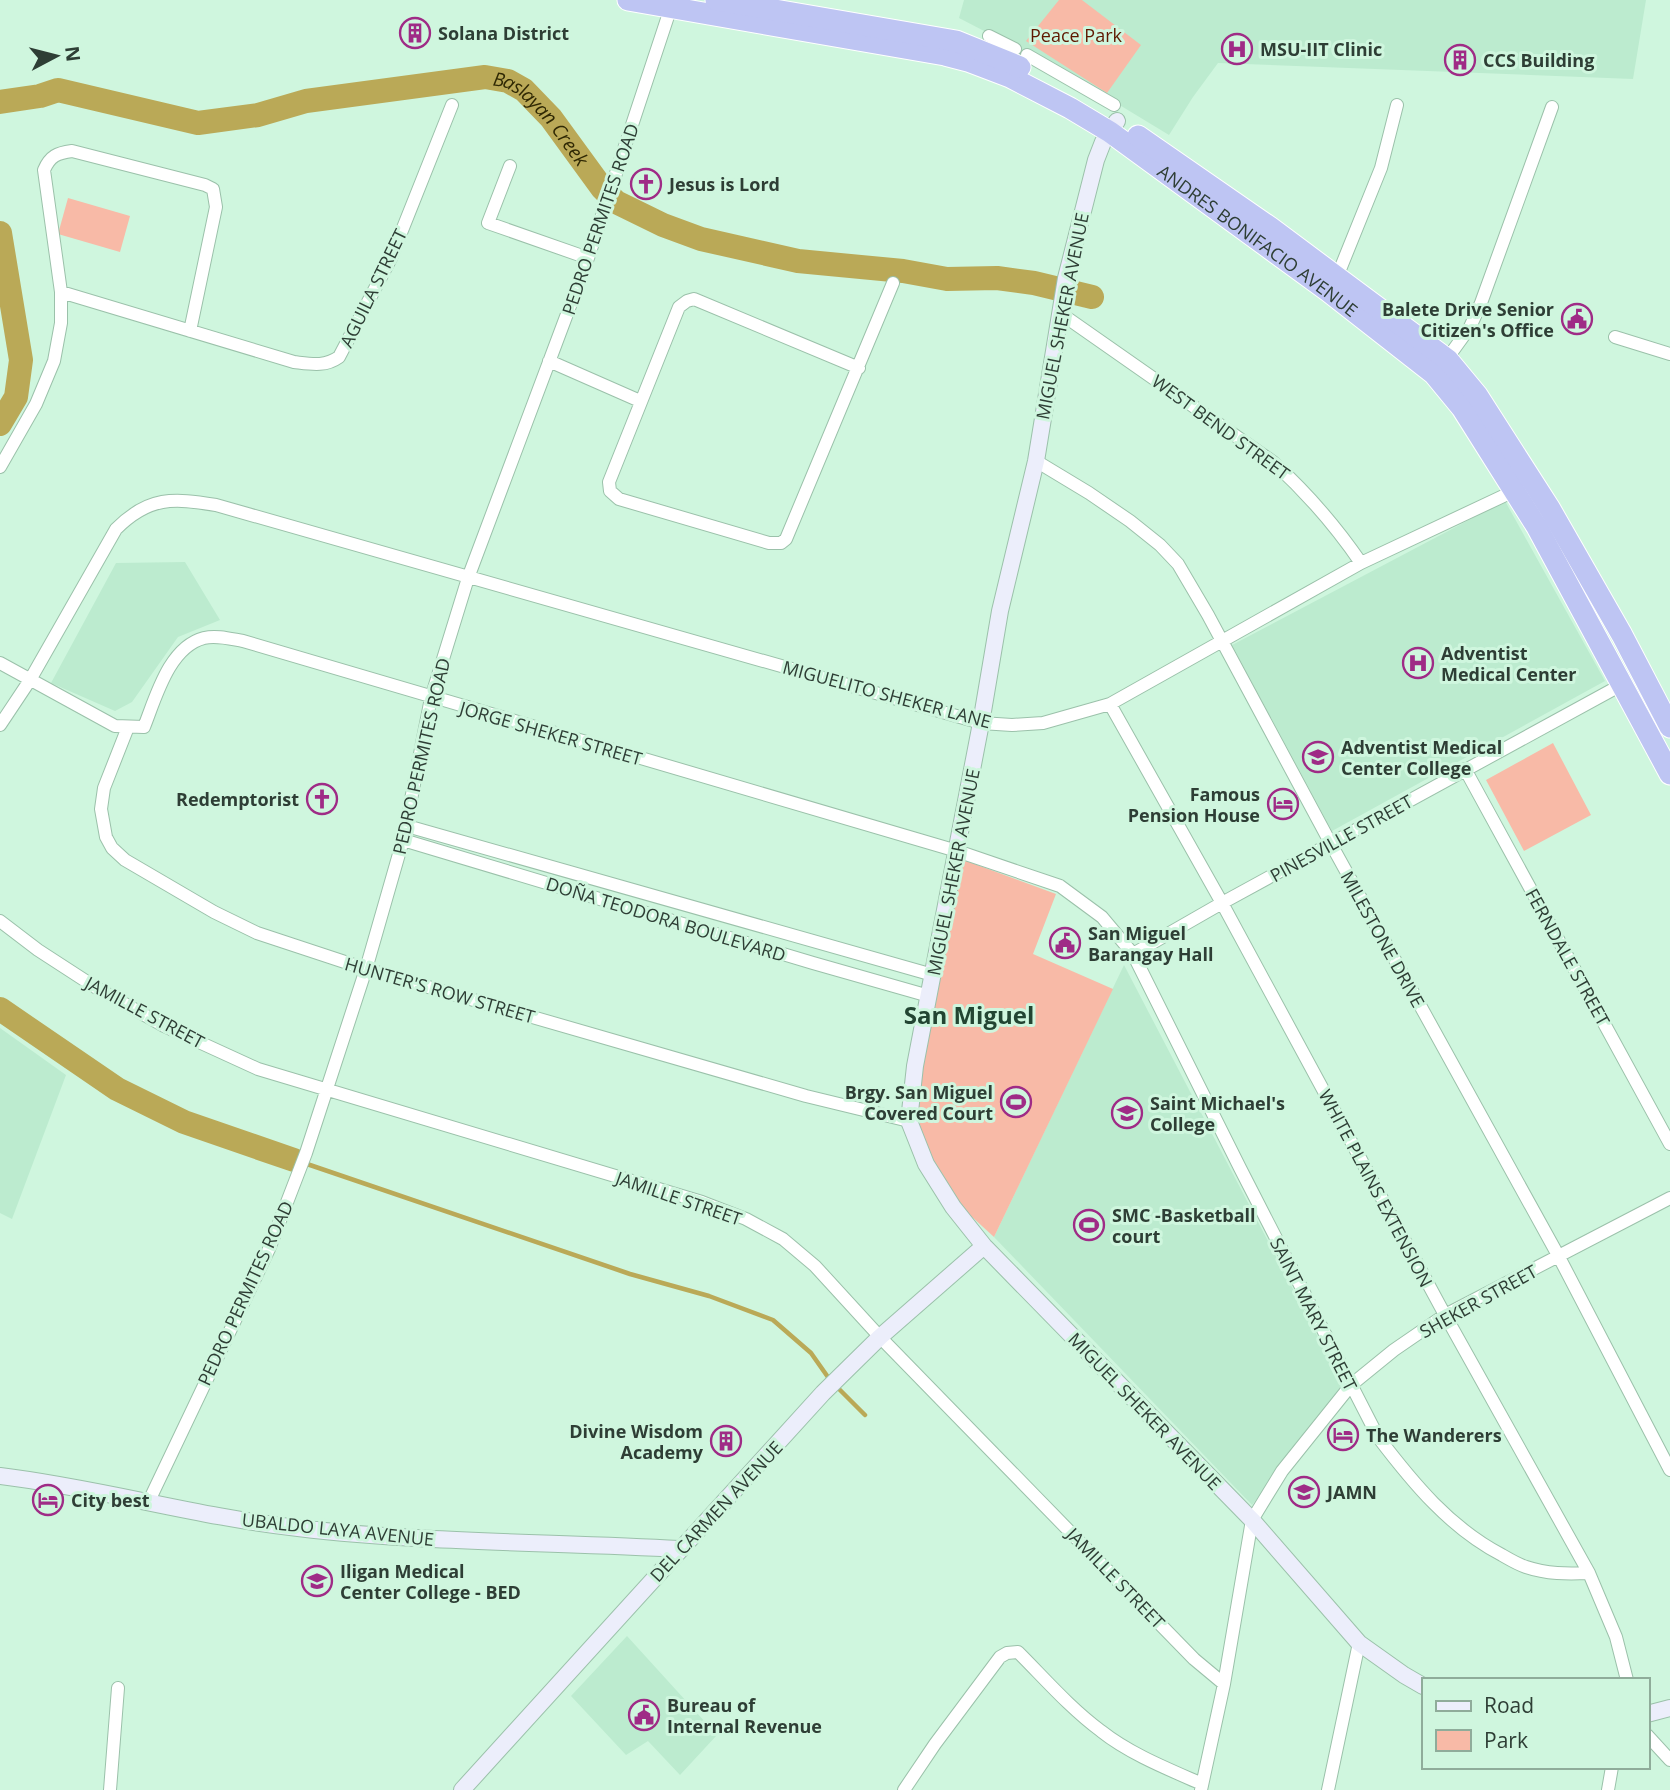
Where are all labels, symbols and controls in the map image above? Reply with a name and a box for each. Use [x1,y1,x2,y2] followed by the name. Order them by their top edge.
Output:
[398,16,432,50] building icon: Solana District
[21,21,91,91] north arrow
[438,21,569,45] place label: Solana District
[1030,23,1123,47] park label: Peace Park
[1220,32,1254,66] hospital icon: MSU-IIT Clinic
[1260,37,1382,61] place label: MSU-IIT Clinic
[1443,43,1477,77] building icon: CCS Building
[59,45,87,63] text: N
[1483,48,1594,72] place label: CCS Building
[491,66,595,172] water label: Baslayan Creek
[556,120,644,318] street label: PEDRO PERMITES ROAD
[1153,159,1363,322] street label: ANDRES BONIFACIO AVENUE
[629,167,663,201] church icon: Jesus is Lord
[667,172,780,196] place label: Jesus is Lord
[1030,211,1094,421] street label: MIGUEL SHEKER AVENUE
[334,225,412,351] street label: AGUILA STREET
[1382,297,1554,342] place label: Balete Drive Senior Citizen's Office
[1560,302,1594,336] public building icon: Balete Drive Senior Citizen's Office
[1147,369,1295,485] street label: WEST BEND STREET
[1441,641,1576,686] place label: Adventist Medical Center
[1401,646,1435,680] hospital icon: Adventist Medical Center
[387,655,455,857] street label: PEDRO PERMITES ROAD
[780,655,994,733] street label: MIGUELITO SHEKER LANE
[455,695,645,771] street label: JORGE SHEKER STREET
[1341,735,1502,780] place label: Adventist Medical Center College
[1301,740,1335,774] school or university icon: Adventist Medical Center College
[921,767,985,977] street label: MIGUEL SHEKER AVENUE
[305,782,339,816] church icon: Redemptorist
[1128,782,1260,827] place label: Famous Pension House
[176,787,299,811] place label: Redemptorist
[1266,787,1300,821] hotel icon: Famous Pension House
[1266,789,1417,887] street label: PINESVILLE STREET
[1336,866,1430,1012] street label: MILESTONE DRIVE
[543,871,789,967] street label: DOÑA TEODORA BOULEVARD
[1520,884,1616,1030] street label: FERNDALE STREET
[1088,921,1213,966] place label: San Miguel Barangay Hall
[1048,926,1082,960] public building icon: San Miguel Barangay Hall
[342,951,538,1029] street label: HUNTER'S ROW STREET
[79,970,209,1054] street label: JAMILLE STREET
[904,998,1034,1031] district label: San Miguel
[845,1080,993,1125] place label: Brgy. San Miguel Covered Court
[999,1085,1033,1119] sports icon: Brgy. San Miguel Covered Court
[1314,1085,1438,1291] street label: WHITE PLAINS EXTENSION
[1150,1091,1285,1136] place label: Saint Michael's College
[1110,1096,1144,1130] school or university icon: Saint Michael's College
[611,1165,745,1231] street label: JAMILLE STREET
[192,1197,298,1389] street label: PEDRO PERMITES ROAD
[1112,1203,1256,1248] place label: SMC -Basketball court
[1072,1208,1106,1242] sports icon: SMC -Basketball court
[1265,1233,1363,1395] street label: SAINT MARY STREET
[1415,1259,1541,1343] street label: SHEKER STREET
[1063,1327,1227,1495] street label: MIGUEL SHEKER AVENUE
[1326,1418,1360,1452] hotel icon: The Wanderers
[569,1419,704,1464] place label: Divine Wisdom Academy
[1366,1423,1502,1447] place label: The Wanderers
[709,1424,743,1458] building icon: Divine Wisdom Academy
[644,1435,788,1587] street label: DEL CARMEN AVENUE
[1287,1475,1321,1509] school or university icon: JAMN
[1325,1480,1377,1504] place label: JAMN
[31,1483,65,1517] hotel icon: City best
[71,1488,150,1512] place label: City best
[241,1507,435,1551] street label: UBALDO LAYA AVENUE
[1060,1521,1170,1634] street label: JAMILLE STREET
[340,1559,521,1604] place label: Iligan Medical Center College - BED
[300,1564,334,1598] school or university icon: Iligan Medical Center College - BED
[1422,1678,1649,1769] legend
[1484,1691,1534,1719] text: Road
[667,1693,822,1738] place label: Bureau of Internal Revenue
[627,1698,661,1732] public building icon: Bureau of Internal Revenue
[1484,1726,1528,1754] text: Park

